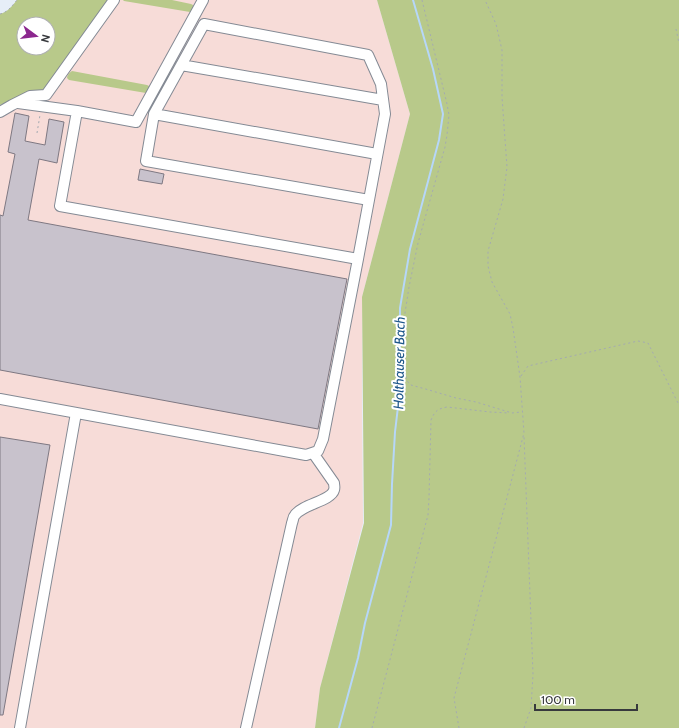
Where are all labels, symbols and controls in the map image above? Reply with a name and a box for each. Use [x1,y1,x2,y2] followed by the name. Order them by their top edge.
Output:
[16,16,56,56] north arrow
[38,33,53,44] text: N
[389,316,409,410] water label: Holthauser Bach
[535,686,637,712] scale bar
[541,692,575,707] text: 100 m

